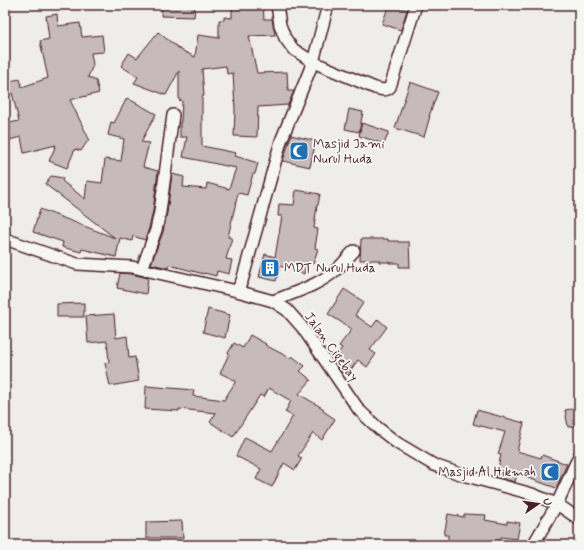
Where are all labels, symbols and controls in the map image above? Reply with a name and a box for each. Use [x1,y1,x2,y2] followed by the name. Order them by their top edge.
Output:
[313,136,384,168] place label: Masjid Jami Nurul Huda
[288,140,310,162] mosque icon: Masjid Jami Nurul Huda
[259,257,281,279] building icon: MDT Nurul Huda
[284,260,376,277] place label: MDT Nurul Huda
[299,309,362,386] street label: Jalan Cigebay
[539,461,561,483] mosque icon: Masjid Al Hikmah
[438,464,536,481] place label: Masjid Al Hikmah
[518,484,558,524] north arrow
[539,497,554,507] text: U

